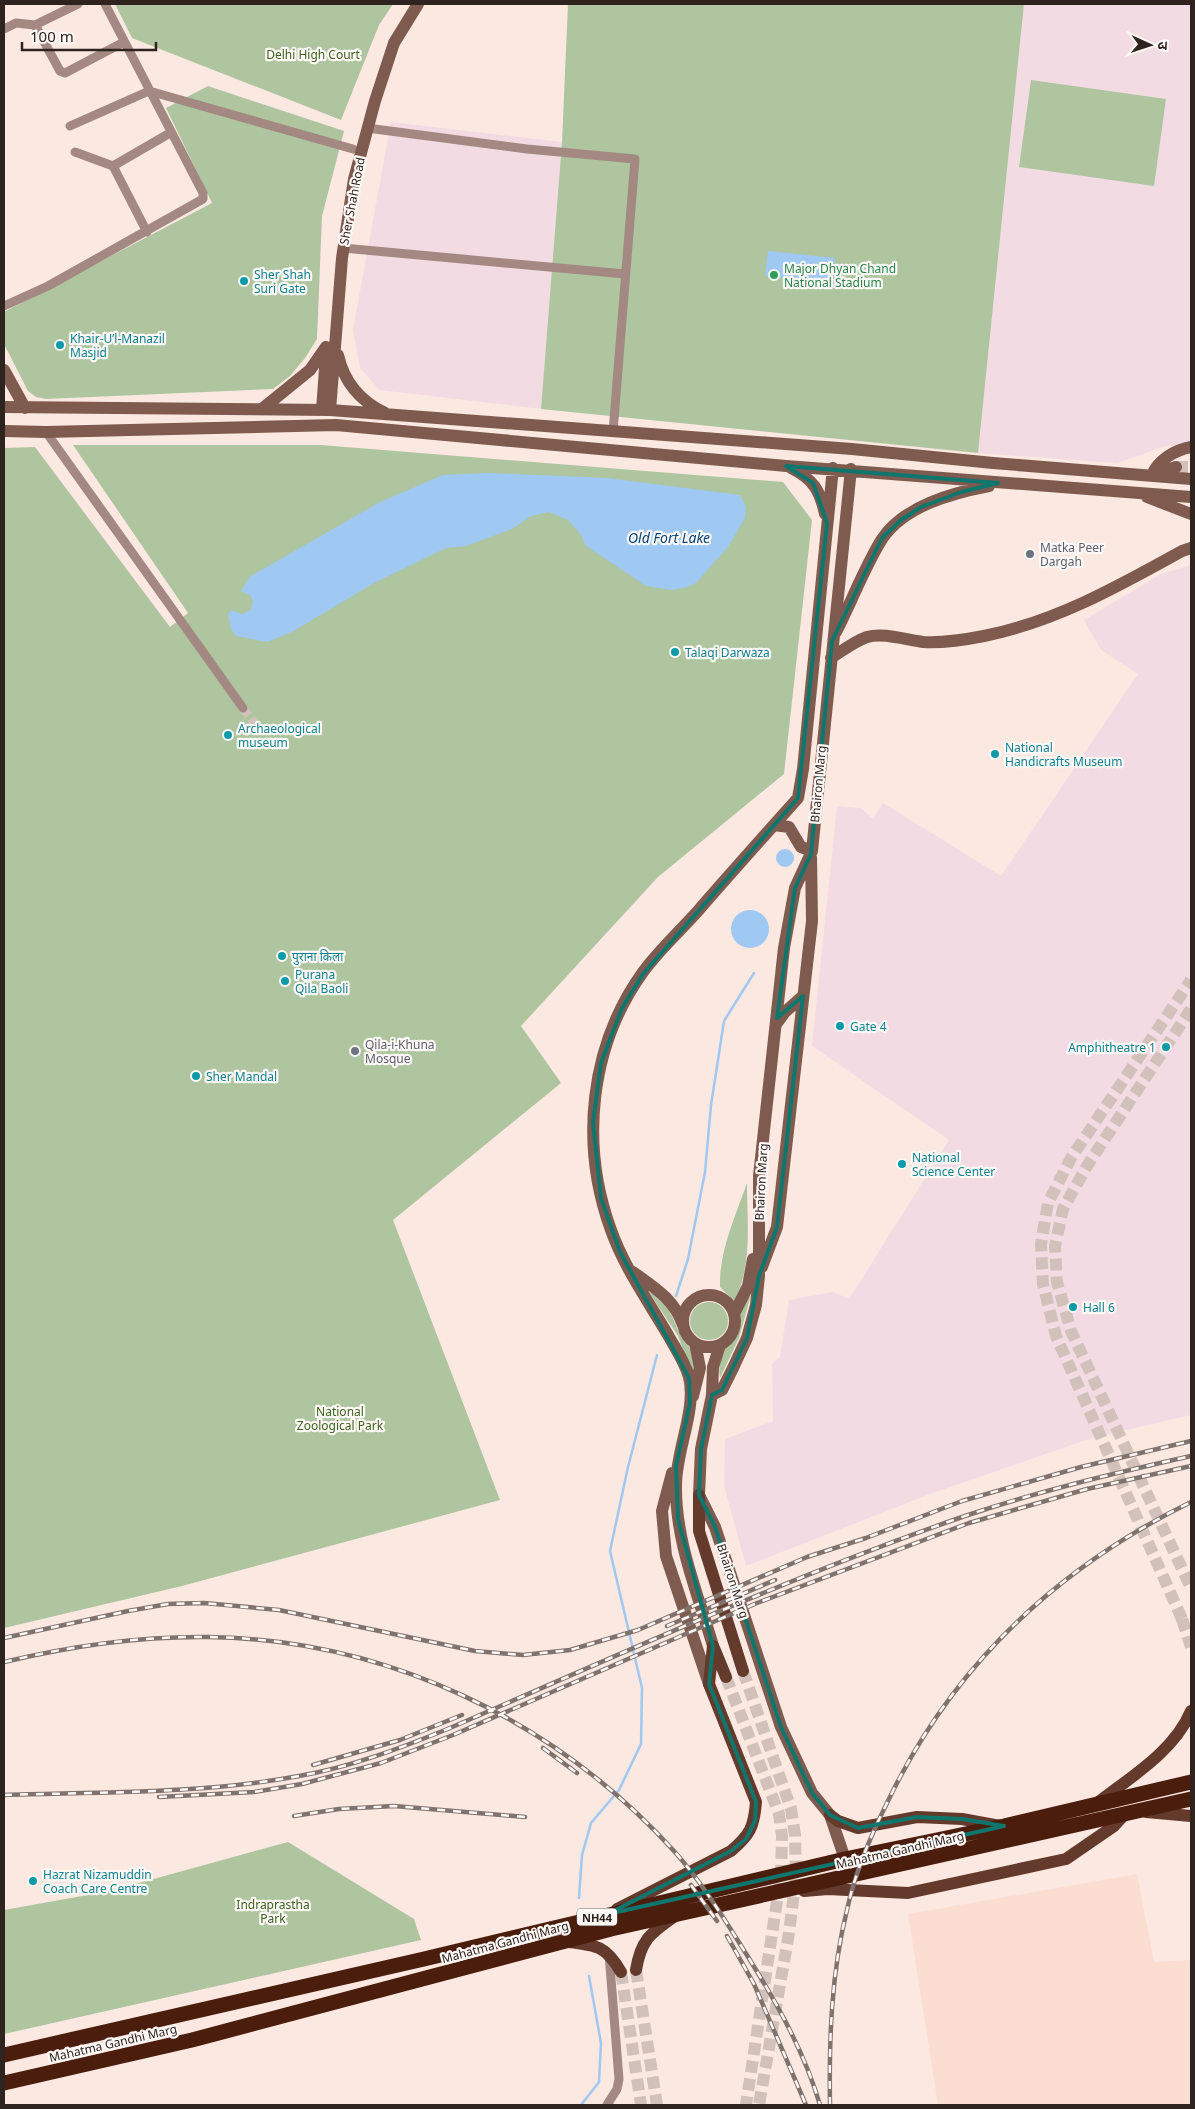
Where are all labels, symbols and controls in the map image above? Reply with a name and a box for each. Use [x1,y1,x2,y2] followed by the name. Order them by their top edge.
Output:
[22,20,156,52] scale bar
[1125,20,1175,70] north arrow
[30,26,74,46] text: 100 m
[1154,41,1173,51] text: उ
[266,46,361,63] park label: Delhi High Court
[335,156,369,246] street label: Sher Shah Road
[784,260,896,291] place label: Major Dhyan Chand National Stadium
[254,266,311,297] place label: Sher Shah Suri Gate
[768,269,780,281] marker: Major Dhyan Chand National Stadium
[238,275,250,287] marker: Sher Shah Suri Gate
[70,330,165,361] place label: Khair-U’l-Manazil Masjid
[54,339,66,351] marker: Khair-U’l-Manazil Masjid
[628,528,710,547] water label: Old Fort Lake
[1040,539,1104,570] place label: Matka Peer Dargah
[1024,548,1036,560] marker: Matka Peer Dargah
[685,644,770,661] place label: Talaqi Darwaza
[669,646,681,658] marker: Talaqi Darwaza
[238,720,321,751] place label: Archaeological museum
[222,729,234,741] marker: Archaeological museum
[1005,739,1123,770] place label: National Handicrafts Museum
[806,745,830,823] street label: Bhairon Marg
[989,748,1001,760] marker: National Handicrafts Museum
[292,948,344,965] place label: पुराना किला
[276,950,288,962] marker: पुराना किला
[295,966,348,997] place label: Purana Qila Baoli
[279,975,291,987] marker: Purana Qila Baoli
[850,1018,887,1035] place label: Gate 4
[834,1020,846,1032] marker: Gate 4
[365,1036,435,1067] place label: Qila-i-Khuna Mosque
[1068,1039,1156,1056] place label: Amphitheatre 1
[1160,1041,1172,1053] marker: Amphitheatre 1
[349,1045,361,1057] marker: Qila-i-Khuna Mosque
[206,1068,277,1085] place label: Sher Mandal
[190,1070,202,1082] marker: Sher Mandal
[750,1143,772,1221] street label: Bhairon Marg
[912,1149,995,1180] place label: National Science Center
[896,1158,908,1170] marker: National Science Center
[1083,1299,1115,1316] place label: Hall 6
[1067,1301,1079,1313] marker: Hall 6
[297,1403,384,1434] park label: National Zoological Park
[713,1542,753,1620] street label: Bhairon Marg
[834,1827,966,1873] street label: Mahatma Gandhi Marg
[43,1866,152,1897] place label: Hazrat Nizamuddin Coach Care Centre
[27,1875,39,1887] marker: Hazrat Nizamuddin Coach Care Centre
[236,1896,310,1927] park label: Indraprastha Park
[577,1908,617,1925] road number: NH44
[440,1917,570,1967] street label: Mahatma Gandhi Marg
[47,2020,179,2066] street label: Mahatma Gandhi Marg

